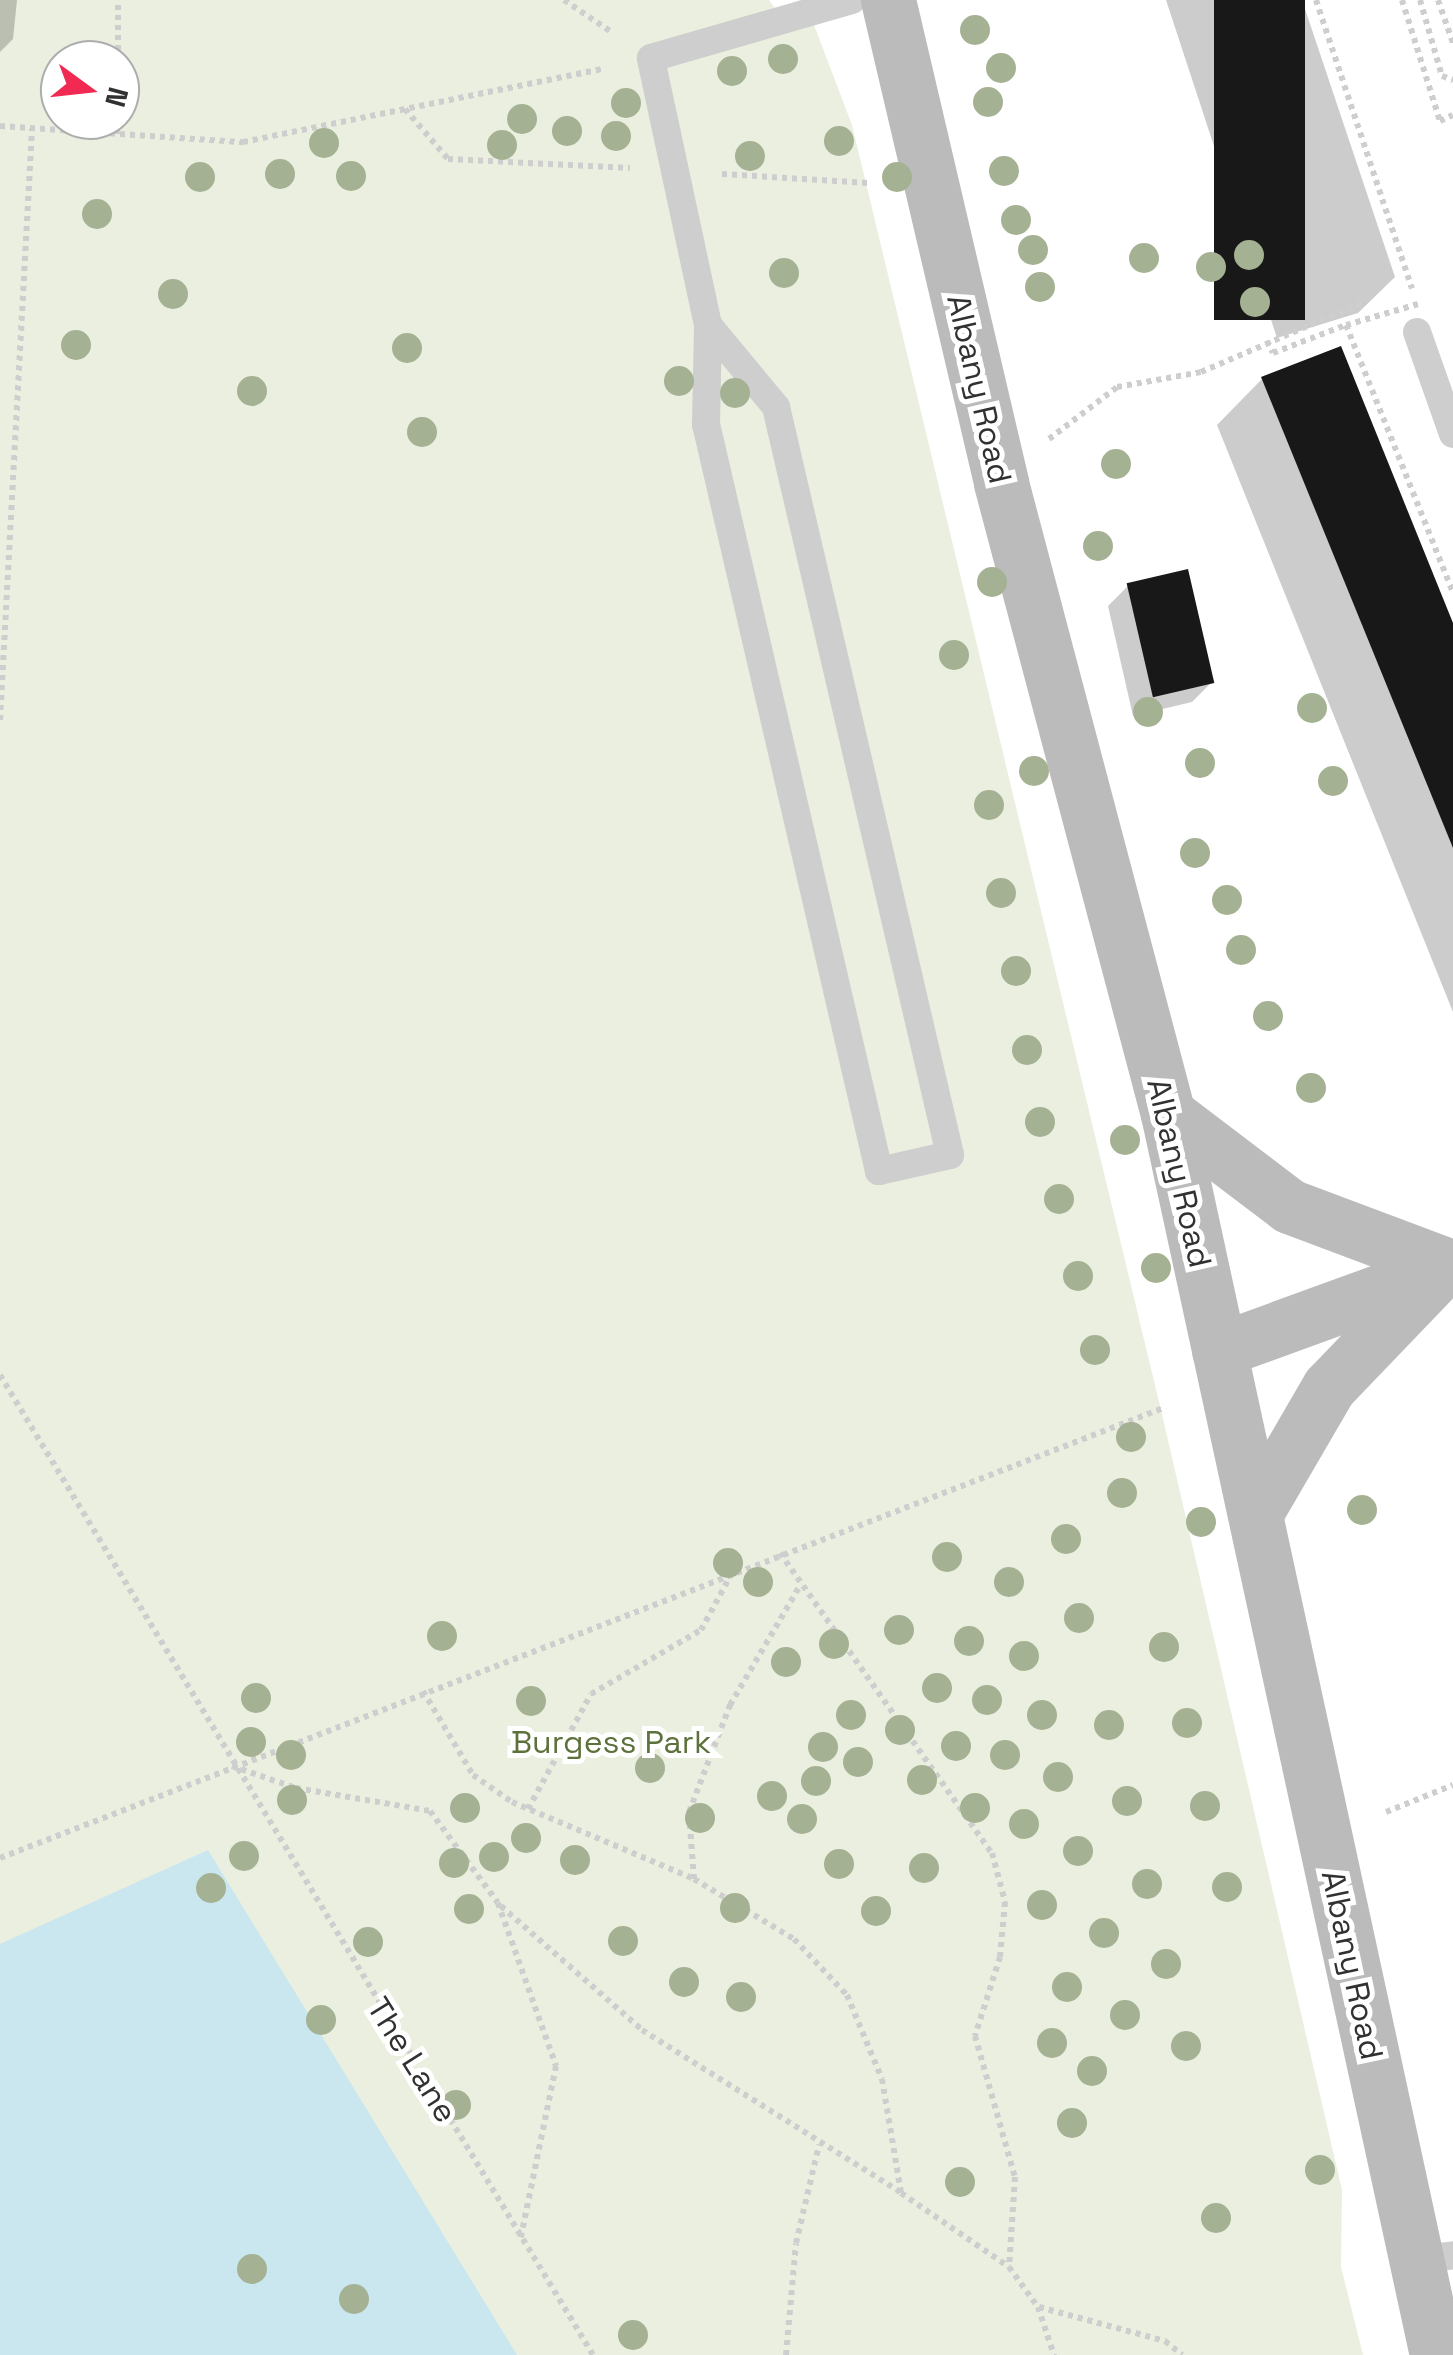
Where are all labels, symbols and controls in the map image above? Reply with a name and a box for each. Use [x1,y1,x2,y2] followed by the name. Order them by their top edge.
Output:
[40,40,140,140] north arrow
[97,84,137,111] text: N
[939,291,1019,487] street label: Albany Road
[1139,1075,1219,1271] street label: Albany Road
[511,1723,711,1761] park label: Burgess Park
[1313,1867,1391,2063] street label: Albany Road
[359,1990,465,2130] street label: The Lane

